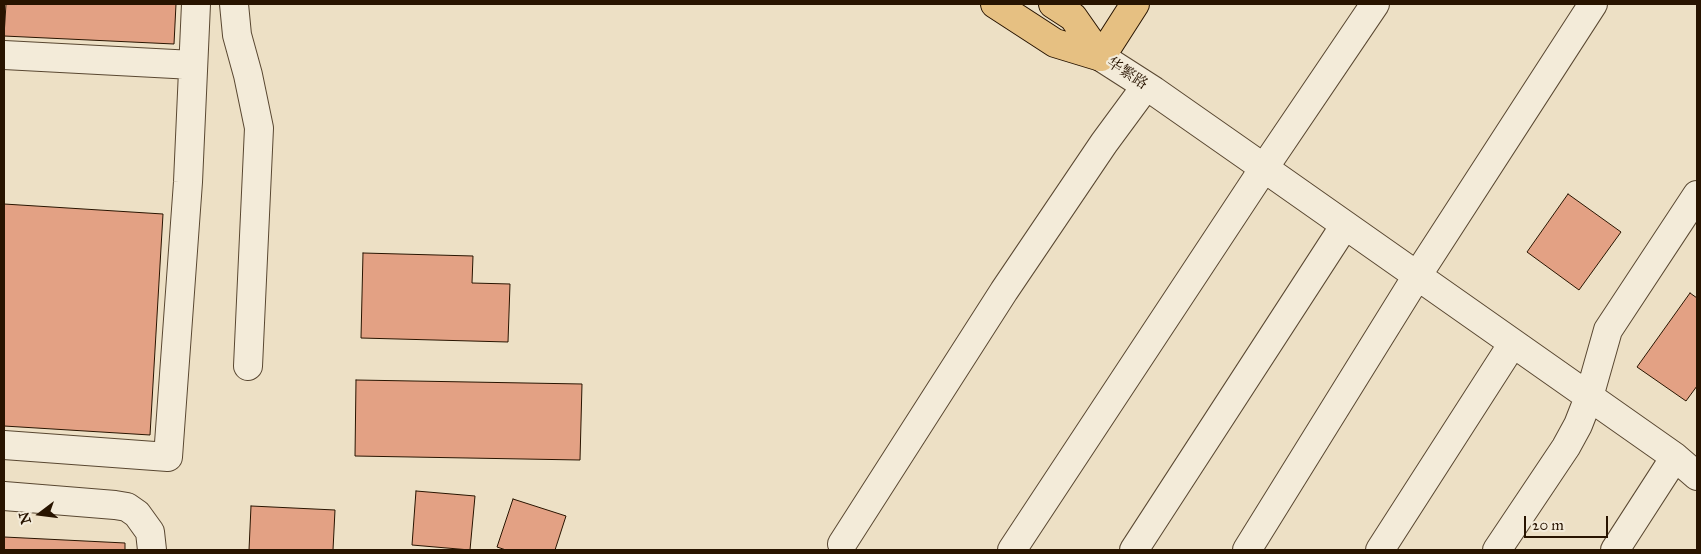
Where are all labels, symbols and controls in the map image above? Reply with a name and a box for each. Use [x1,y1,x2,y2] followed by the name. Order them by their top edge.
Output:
[1103,54,1151,94] street label: 华繁路
[15,489,65,539] north arrow
[1526,506,1610,538] scale bar
[15,510,35,526] text: N
[1532,516,1564,534] text: 20 m

